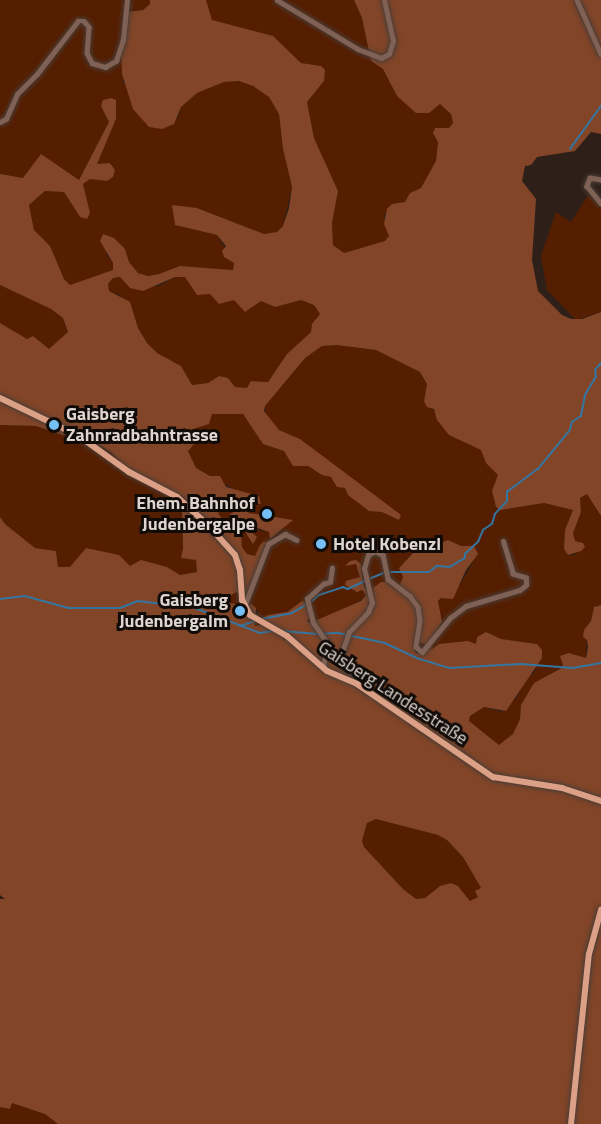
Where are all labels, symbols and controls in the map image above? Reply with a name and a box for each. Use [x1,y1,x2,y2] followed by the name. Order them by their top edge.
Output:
[66,404,218,446] place label: Gaisberg Zahnradbahntrasse
[47,418,61,432] marker: Gaisberg Zahnradbahntrasse
[136,493,255,536] place label: Ehem. Bahnhof Judenbergalpe
[260,507,274,521] marker: Ehem. Bahnhof Judenbergalpe
[333,533,441,555] place label: Hotel Kobenzl
[314,537,328,551] marker: Hotel Kobenzl
[119,590,228,632] place label: Gaisberg Judenbergalm
[233,604,247,618] marker: Gaisberg Judenbergalm
[314,637,472,749] street label: Gaisberg Landesstraße

